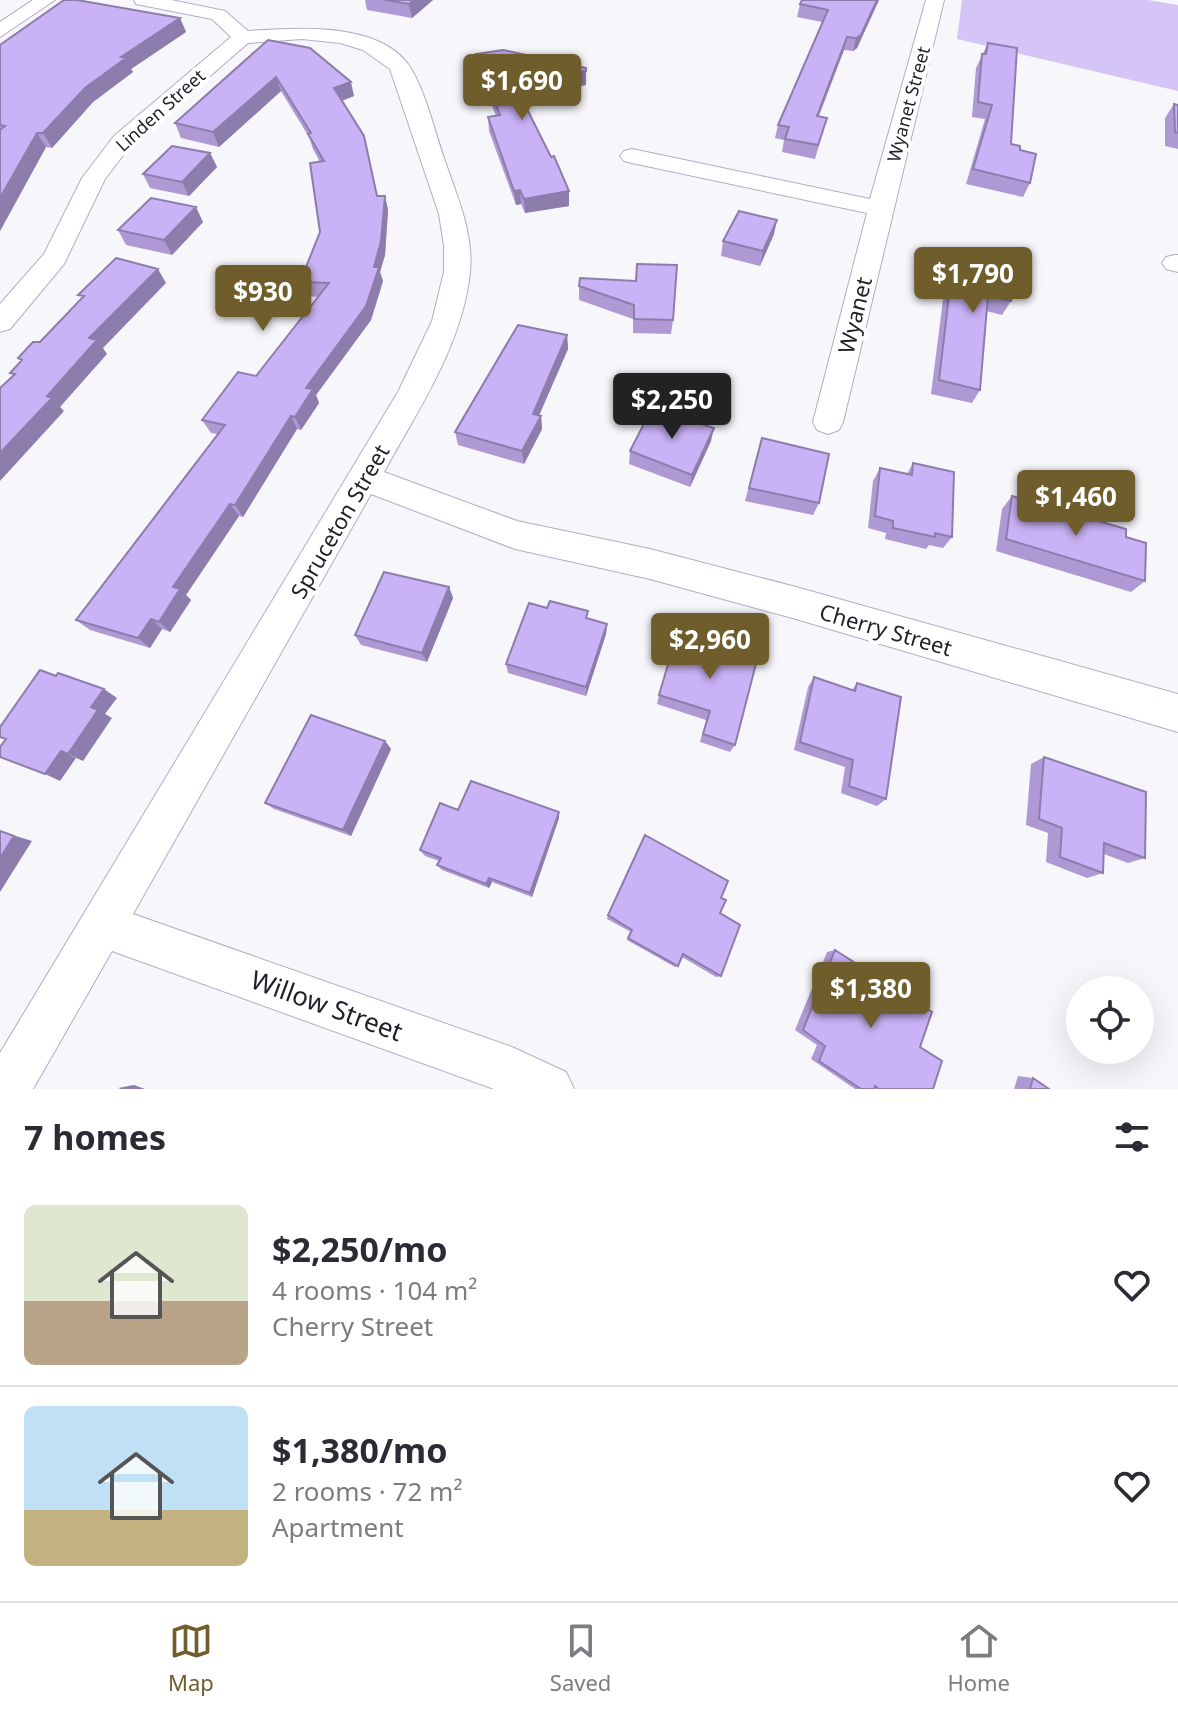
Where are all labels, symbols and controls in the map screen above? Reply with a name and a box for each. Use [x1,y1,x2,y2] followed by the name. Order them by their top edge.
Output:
[881,43,935,164] street label: Wyanet Street
[457,54,587,122] pin: $1,690
[481,62,563,98] text: $1,690
[110,63,210,157] street label: Linden Street
[908,247,1038,315] pin: $1,790
[932,255,1014,291] text: $1,790
[216,265,310,333] pin: $930
[233,273,293,309] text: $930
[830,273,878,356] street label: Wyanet
[607,373,737,441] pin: $2,250
[631,381,713,417] text: $2,250
[283,438,395,604] street label: Spruceton Street
[1011,470,1141,538] pin: $1,460
[1035,478,1117,514] text: $1,460
[816,596,956,662] street label: Cherry Street
[645,613,775,681] pin: $2,960
[669,621,751,657] text: $2,960
[246,961,408,1049] street label: Willow Street
[806,962,936,1030] pin: $1,380
[830,970,912,1006] text: $1,380
[1066,976,1154,1064] map controls
[1066,976,1154,1064] button: locate
[24,1114,166,1160] text: 7 homes
[1110,1115,1154,1159] icon: filters
[272,1226,447,1272] text: $2,250/mo
[88,1237,184,1333] icon: home
[1110,1263,1154,1307] icon: heart
[272,1272,477,1308] text: 4 rooms · 104 m²
[272,1308,433,1344] text: Cherry Street
[272,1427,447,1473] text: $1,380/mo
[88,1438,184,1534] icon: home
[1110,1464,1154,1508] icon: heart
[272,1473,462,1509] text: 2 rooms · 72 m²
[272,1509,404,1545] text: Apartment
[168,1619,214,1697] tab: Map
[550,1619,611,1697] tab: Saved
[947,1619,1010,1697] tab: Home

